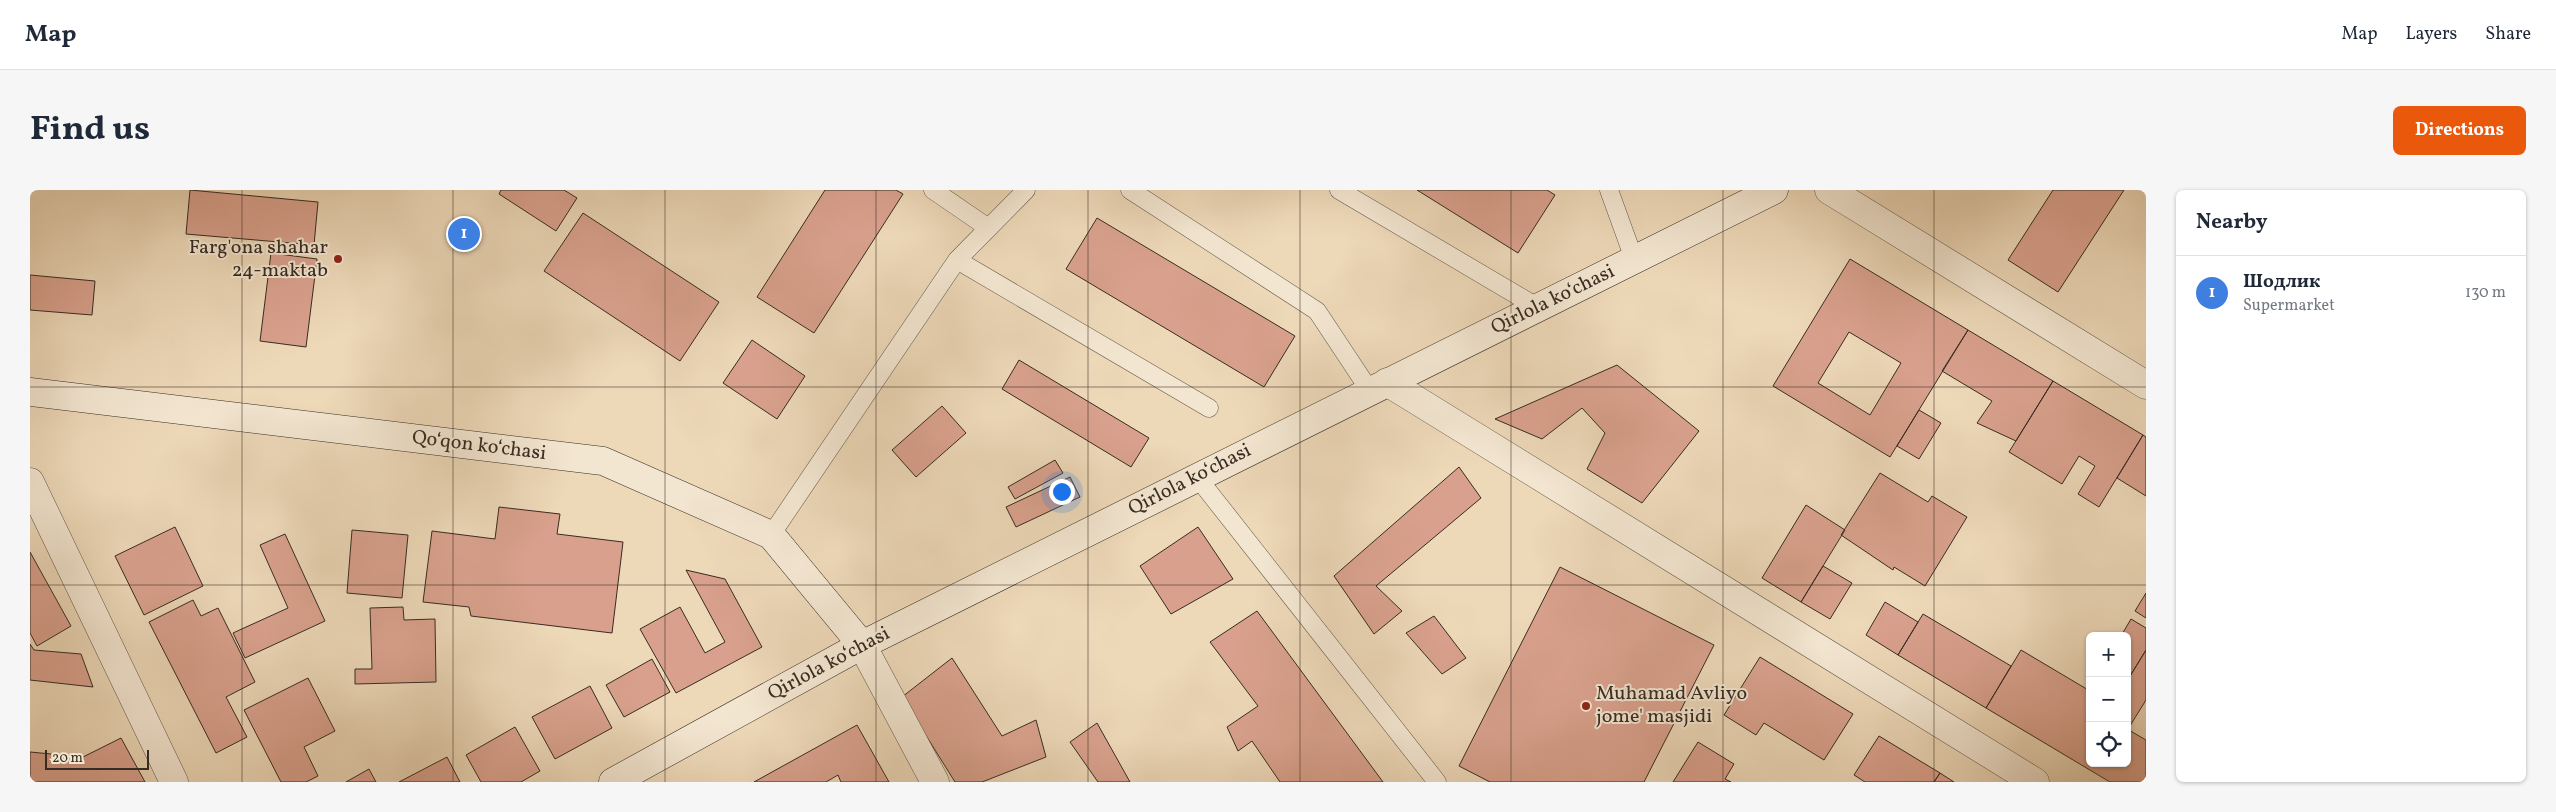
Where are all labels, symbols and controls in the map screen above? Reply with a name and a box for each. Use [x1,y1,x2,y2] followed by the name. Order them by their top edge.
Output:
[25,18,76,52] text: Map
[2341,22,2377,47] text: Map
[2405,22,2457,47] text: Layers
[2485,22,2531,47] text: Share
[30,106,150,154] text: Find us
[2393,106,2526,155] button: Directions
[2196,208,2267,237] text: Nearby
[448,215,480,253] pin: 1
[189,234,328,285] place label: Farg'ona shahar 24-maktab
[332,253,344,265] marker: Farg'ona shahar 24-maktab
[1486,258,1620,342] street label: Qirlola koʻchasi
[2243,269,2320,295] text: Шодлик
[2209,282,2215,304] text: 1
[2465,282,2506,304] text: 130 m
[2243,295,2335,317] text: Supermarket
[410,424,548,468] street label: Qoʻqon koʻchasi
[1124,437,1256,523] street label: Qirlola koʻchasi
[1049,479,1075,505] your location
[763,620,895,708] street label: Qirlola koʻchasi
[2086,632,2131,767] map controls
[2086,632,2131,677] button: +
[2086,677,2131,722] button: −
[1596,680,1747,731] place label: Muhamad Avliyo jome' masjidi
[1580,700,1592,712] marker: Muhamad Avliyo jome' masjidi
[2086,722,2131,767] button: locate
[45,747,149,770] scale bar
[52,749,83,768] text: 20 m

